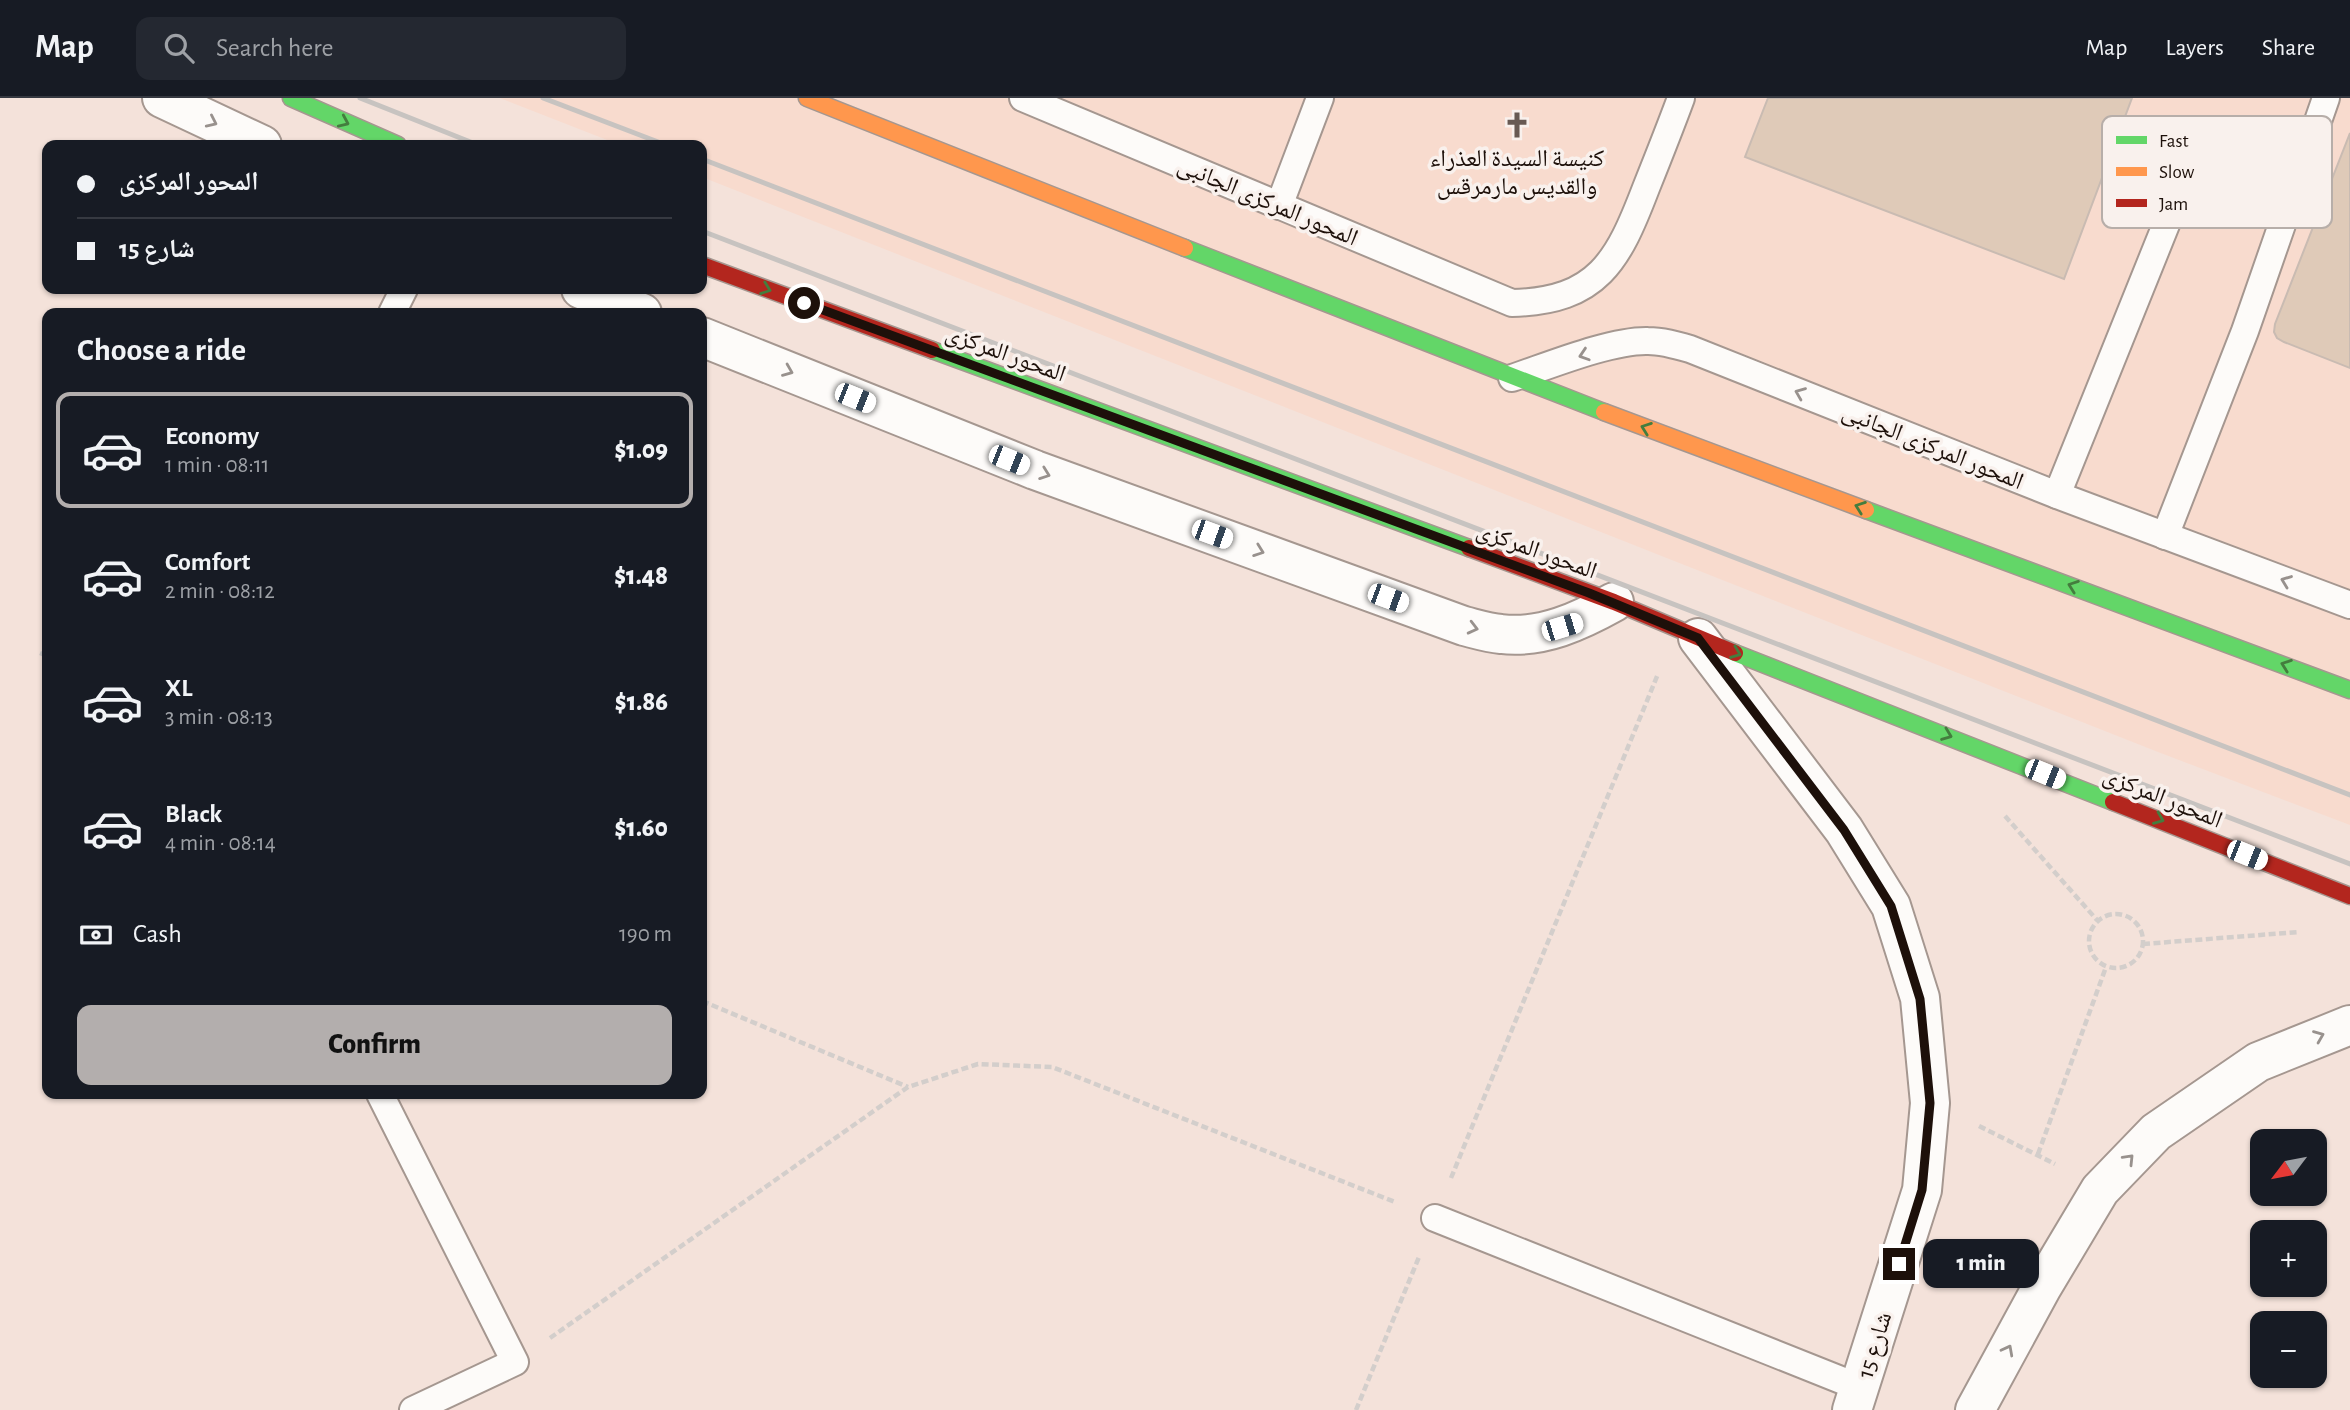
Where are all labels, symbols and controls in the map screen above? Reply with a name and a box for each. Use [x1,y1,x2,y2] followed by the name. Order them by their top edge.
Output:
[136,17,626,80] search box
[160,29,198,67] icon: search
[35,31,94,64] text: Map
[216,35,334,61] text: Search here
[2085,36,2127,60] text: Map
[2165,36,2224,60] text: Layers
[2262,36,2315,60] text: Share
[1502,110,1532,140] church icon: كنيسة السيدة العذراء والقديس مارمرقس
[205,114,217,128] one-way arrow
[337,114,349,128] one-way arrow
[2102,116,2332,228] legend
[2159,132,2189,151] text: Fast
[1430,147,1604,200] place label: كنيسة السيدة العذراء والقديس مارمرقس
[1174,153,1361,252] street label: المحور المركزى الجانبى
[2159,163,2195,182] text: Slow
[119,169,259,195] text: المحور المركزى
[2159,195,2188,214] text: Jam
[119,236,195,262] text: شارع 15
[759,280,771,294] one-way arrow
[788,287,820,319] route start
[942,321,1069,388] street label: المحور المركزى
[77,334,246,366] text: Choose a ride
[1578,347,1590,361] one-way arrow
[781,363,793,377] one-way arrow
[832,380,879,416] car
[1795,387,1807,401] one-way arrow
[1838,400,2027,495] street label: المحور المركزى الجانبى
[81,419,144,482] icon: car
[1641,422,1653,436] one-way arrow
[165,423,259,449] text: Economy
[614,437,668,463] text: $1.09
[986,442,1033,478] car
[165,454,270,477] text: 1 min · 08:11
[1038,465,1050,479] one-way arrow
[1854,501,1866,515] one-way arrow
[1189,517,1236,551] car
[1473,518,1600,585] street label: المحور المركزى
[1252,543,1264,557] one-way arrow
[81,545,144,608] icon: car
[165,549,250,575] text: Comfort
[614,563,668,589] text: $1.48
[2281,576,2293,590] one-way arrow
[165,580,275,603] text: 2 min · 08:12
[2068,580,2080,594] one-way arrow
[1365,581,1412,615] car
[1539,611,1586,643] car
[1467,620,1479,634] one-way arrow
[1729,644,1741,658] one-way arrow
[2281,659,2293,673] one-way arrow
[81,671,144,734] icon: car
[165,675,192,701] text: XL
[615,689,668,715] text: $1.86
[165,706,273,729] text: 3 min · 08:13
[1941,727,1953,741] one-way arrow
[2022,756,2069,792] car
[2099,763,2226,834] street label: المحور المركزى
[81,797,144,860] icon: car
[165,801,222,827] text: Black
[2152,811,2164,825] one-way arrow
[614,815,668,841] text: $1.60
[165,832,276,855] text: 4 min · 08:14
[2224,837,2271,873] car
[77,916,115,954] icon: cash
[133,921,182,947] text: Cash
[619,923,672,946] text: 190 m
[77,1005,672,1085] button: Confirm
[2312,1031,2324,1045] one-way arrow
[2250,1129,2328,1206] north arrow
[2250,1129,2327,1388] map controls
[2121,1154,2134,1167] one-way arrow
[2250,1220,2327,1297] button: +
[1924,1240,2039,1288] callout: 1 min
[1883,1248,1915,1280] route end
[1957,1252,2005,1275] text: 1 min
[1854,1309,1898,1382] street label: شارع 15
[2250,1311,2327,1388] button: −
[1999,1345,2013,1357] one-way arrow

